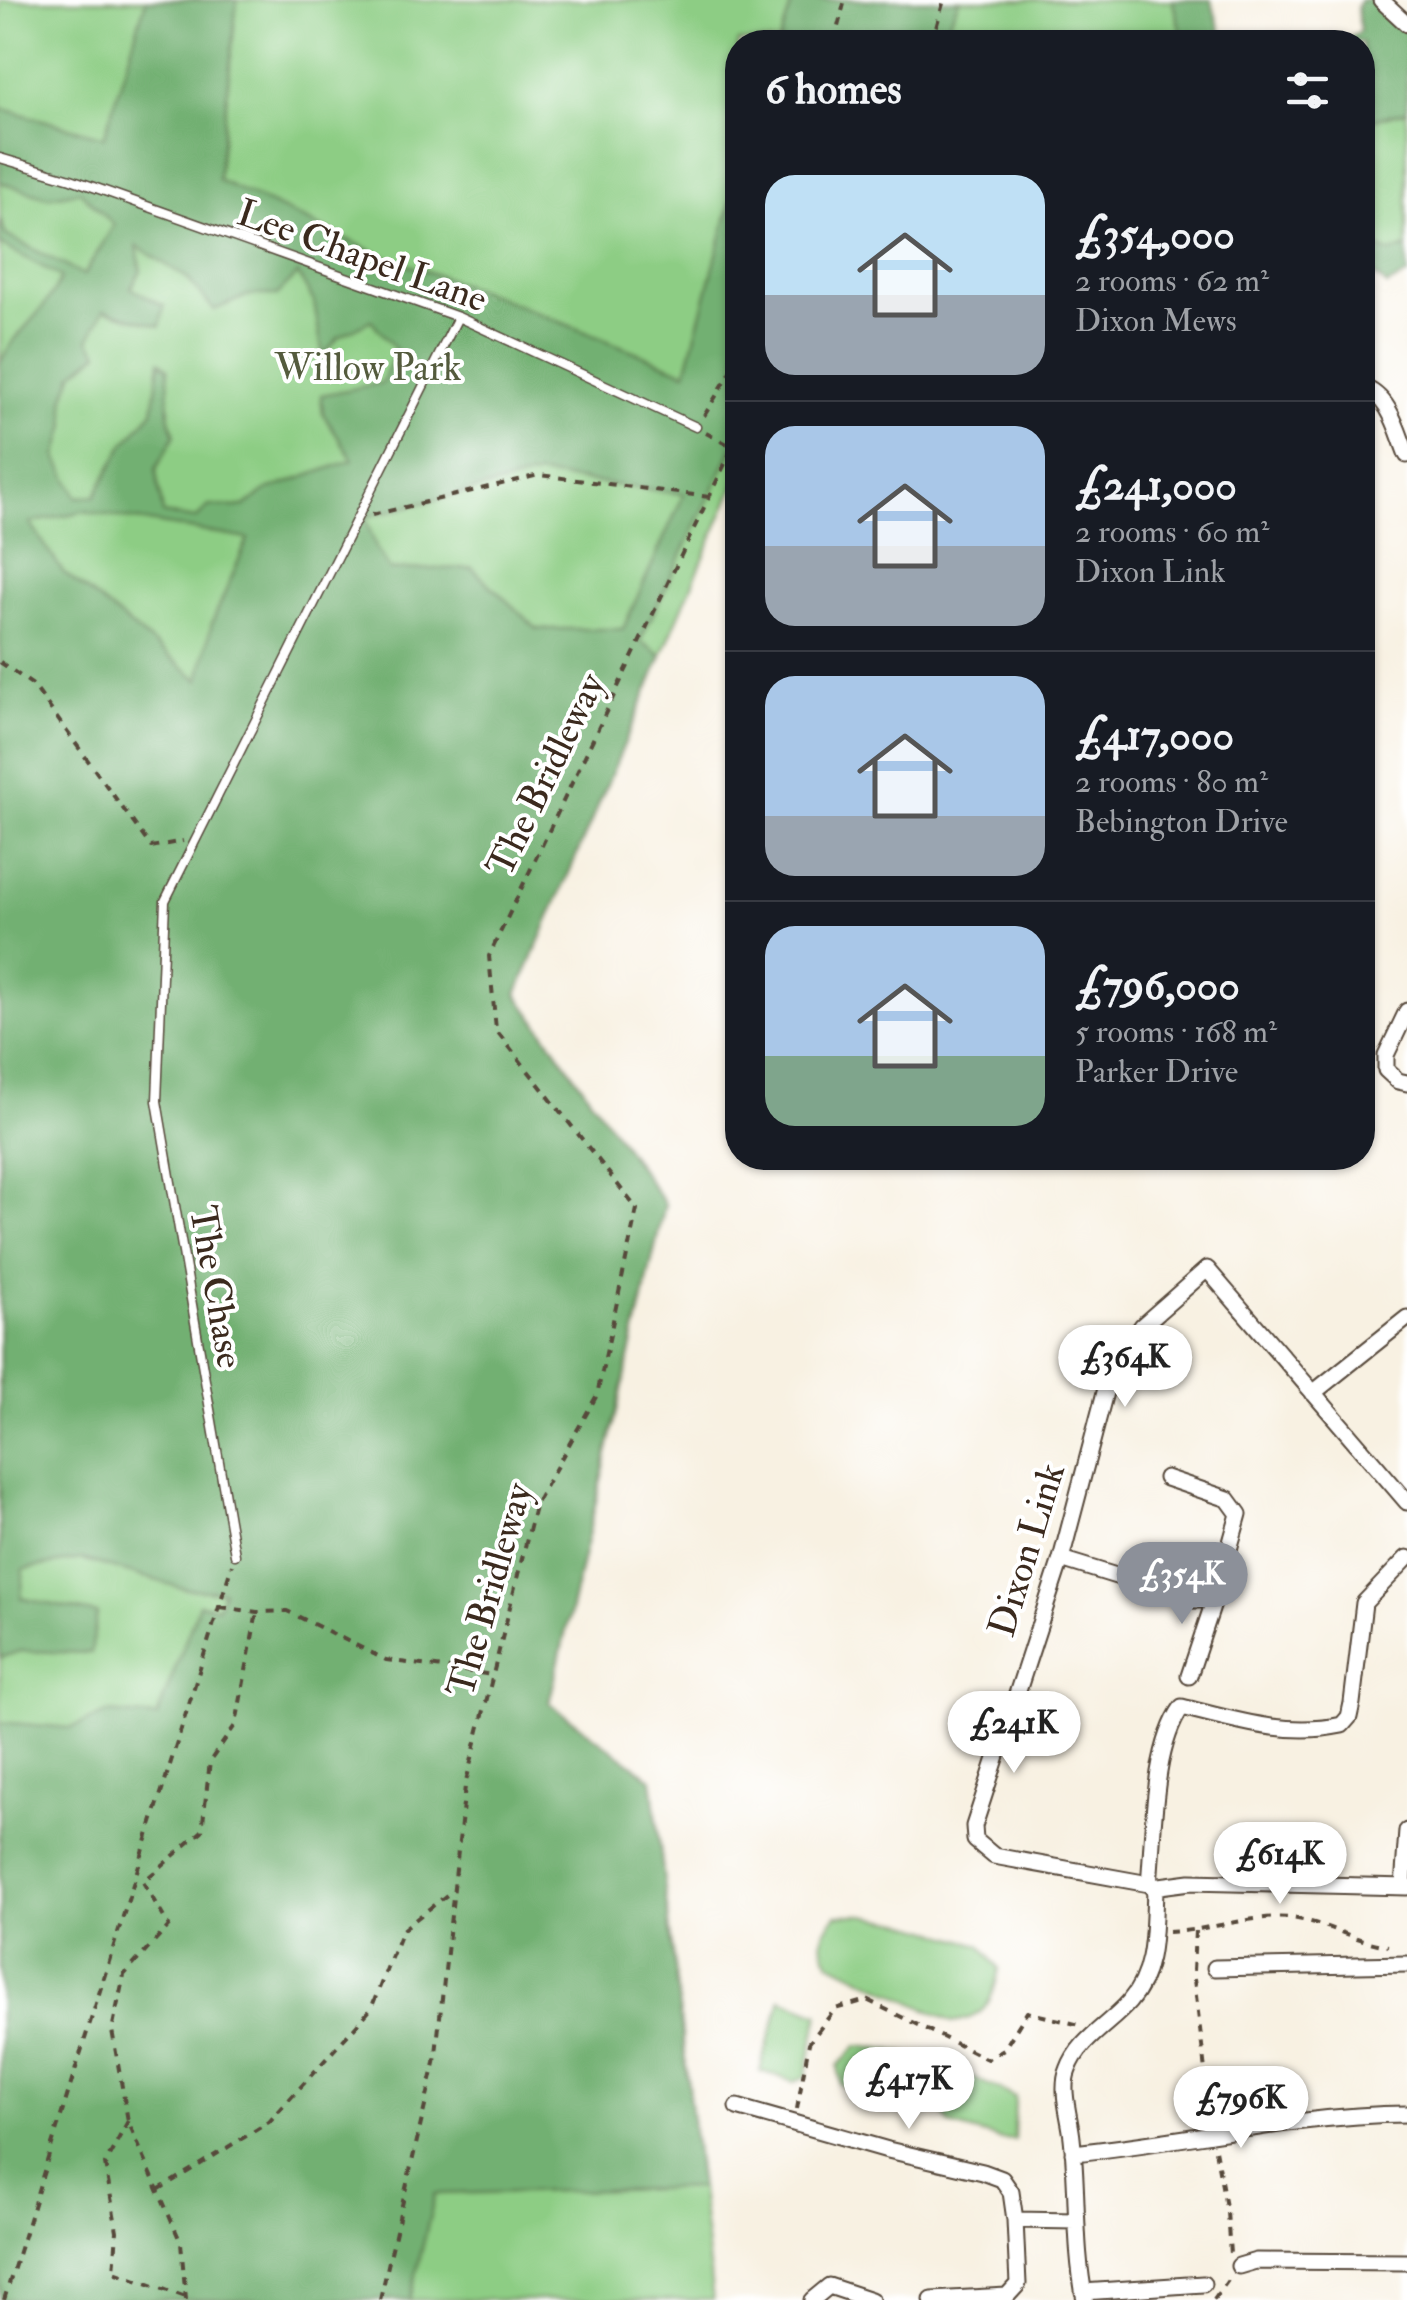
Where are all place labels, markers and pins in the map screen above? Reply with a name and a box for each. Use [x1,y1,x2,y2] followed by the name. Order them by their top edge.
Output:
[1055,1325,1195,1410] pin: £364K
[1112,1542,1252,1627] pin: £354K
[944,1691,1084,1776] pin: £241K
[1210,1822,1350,1907] pin: £614K
[839,2047,979,2132] pin: £417K
[1171,2066,1311,2151] pin: £796K

